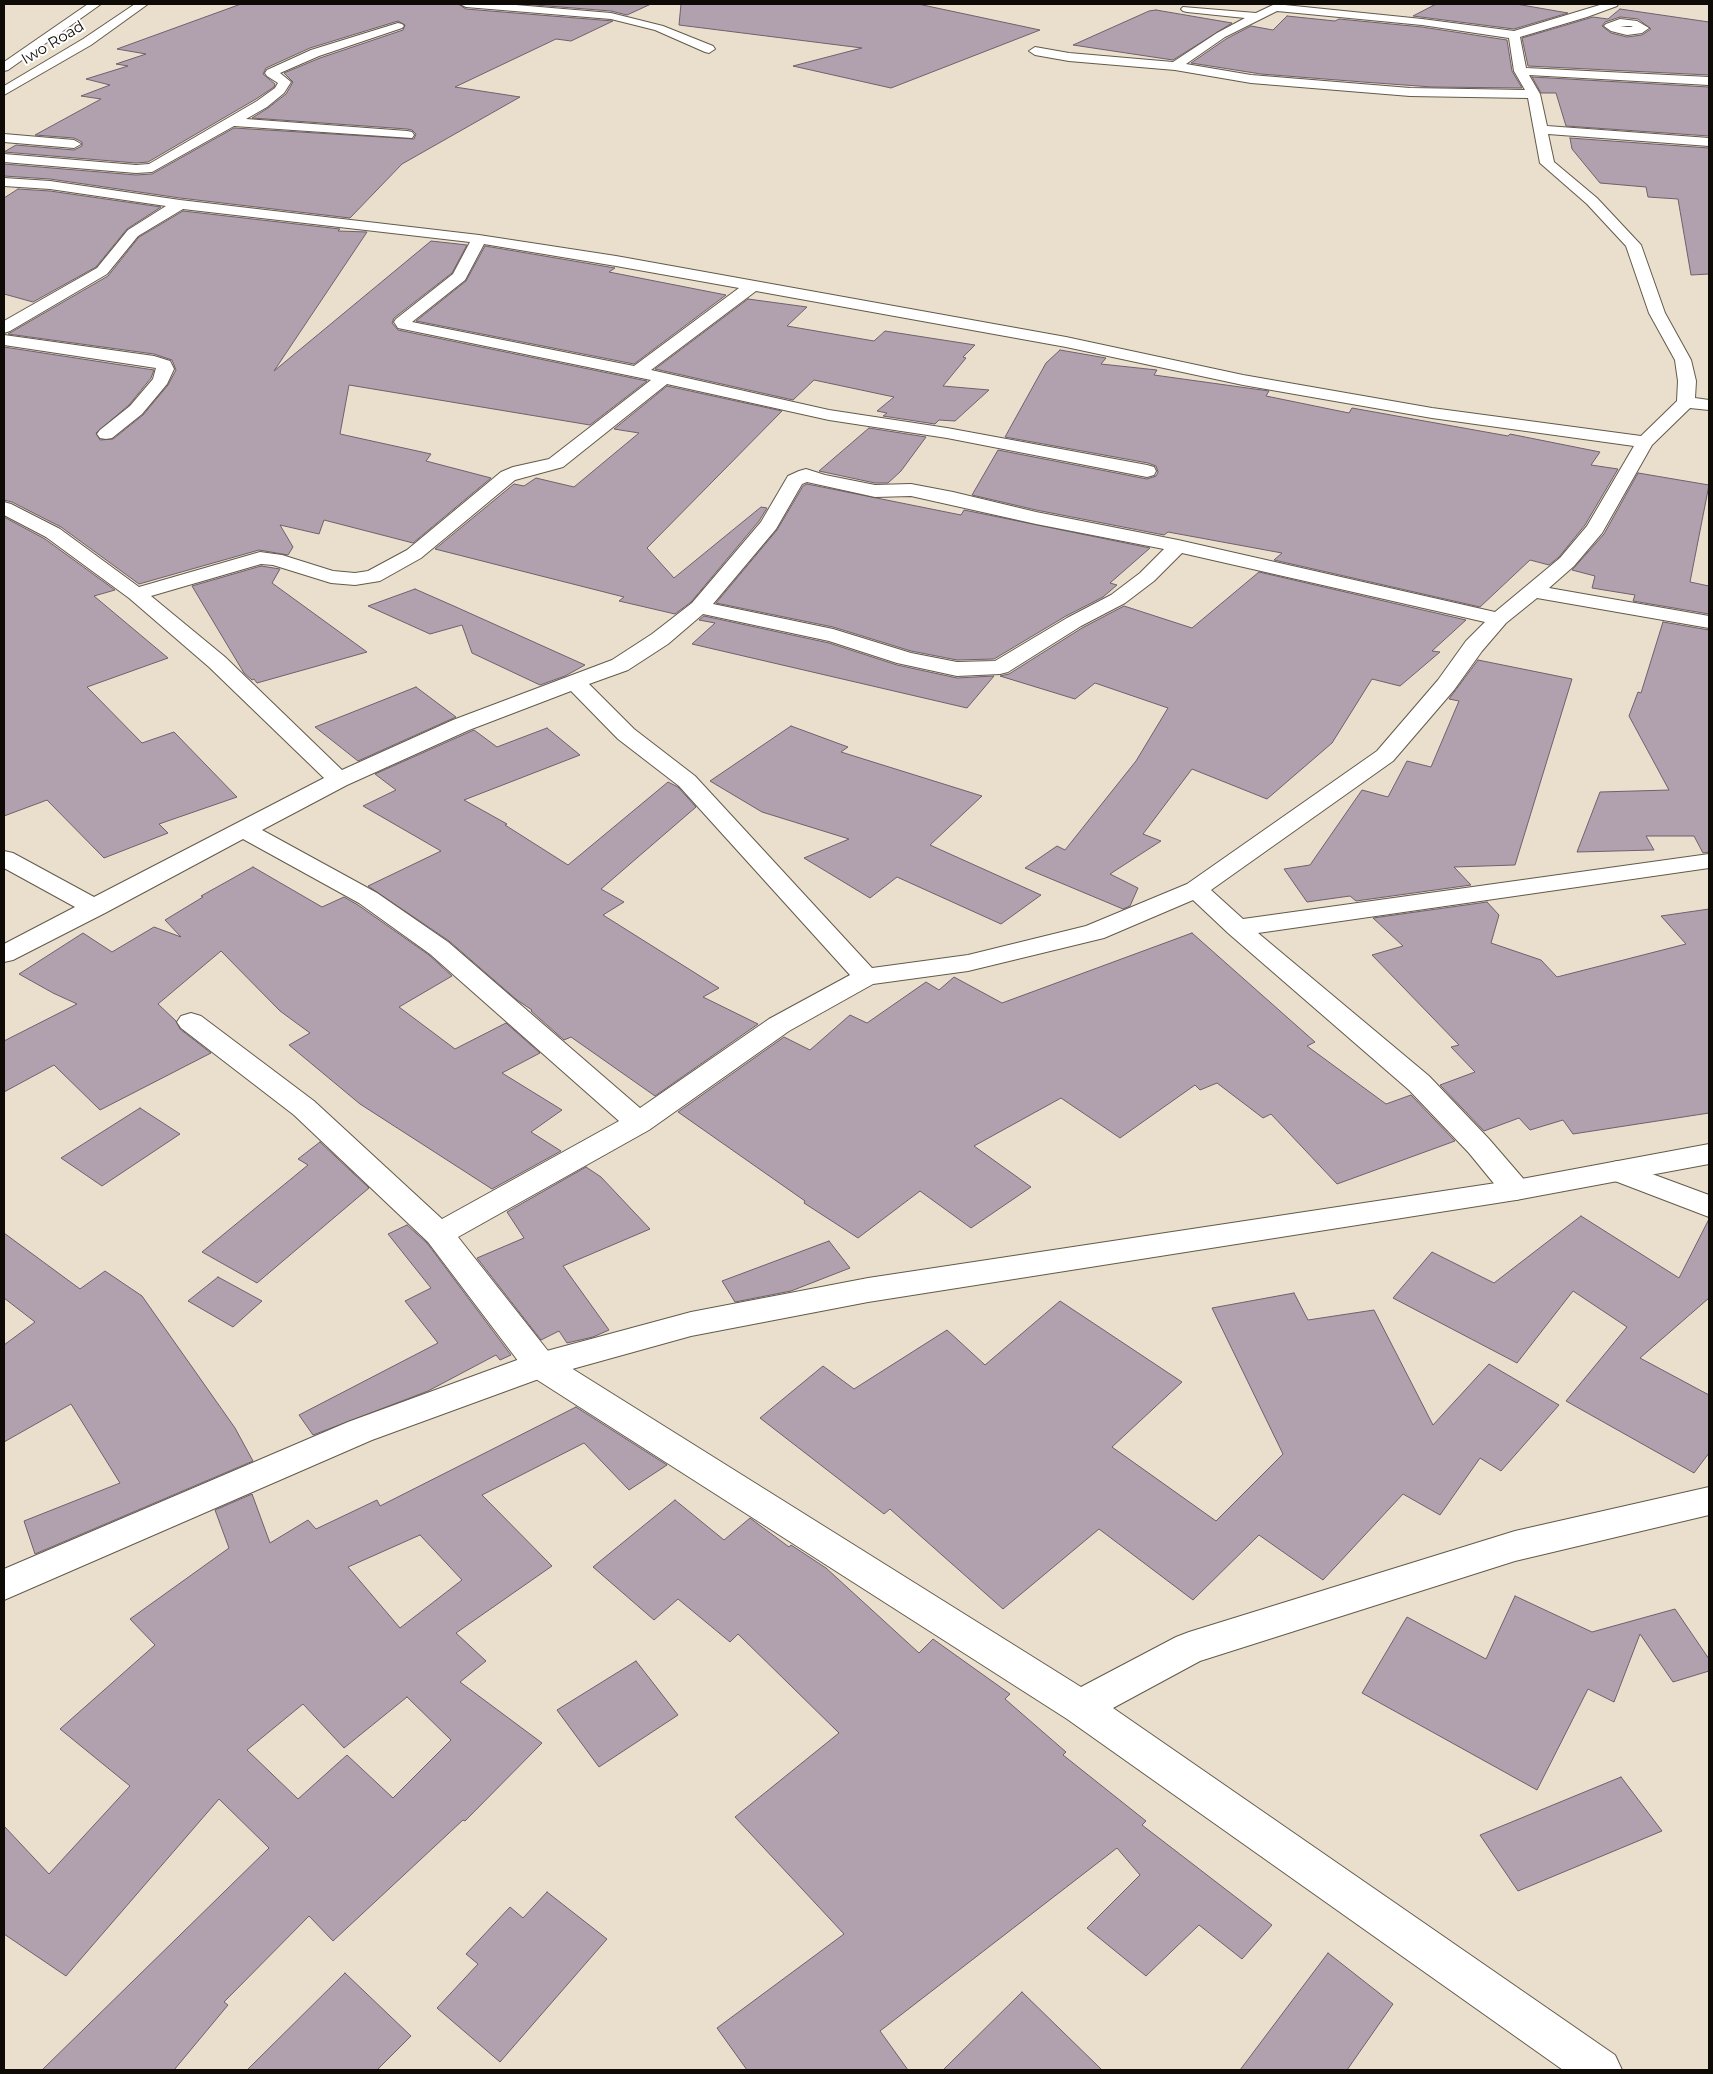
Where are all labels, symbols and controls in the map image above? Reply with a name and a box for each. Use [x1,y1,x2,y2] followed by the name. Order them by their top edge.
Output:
[18,17,88,69] street label: Iwo Road

